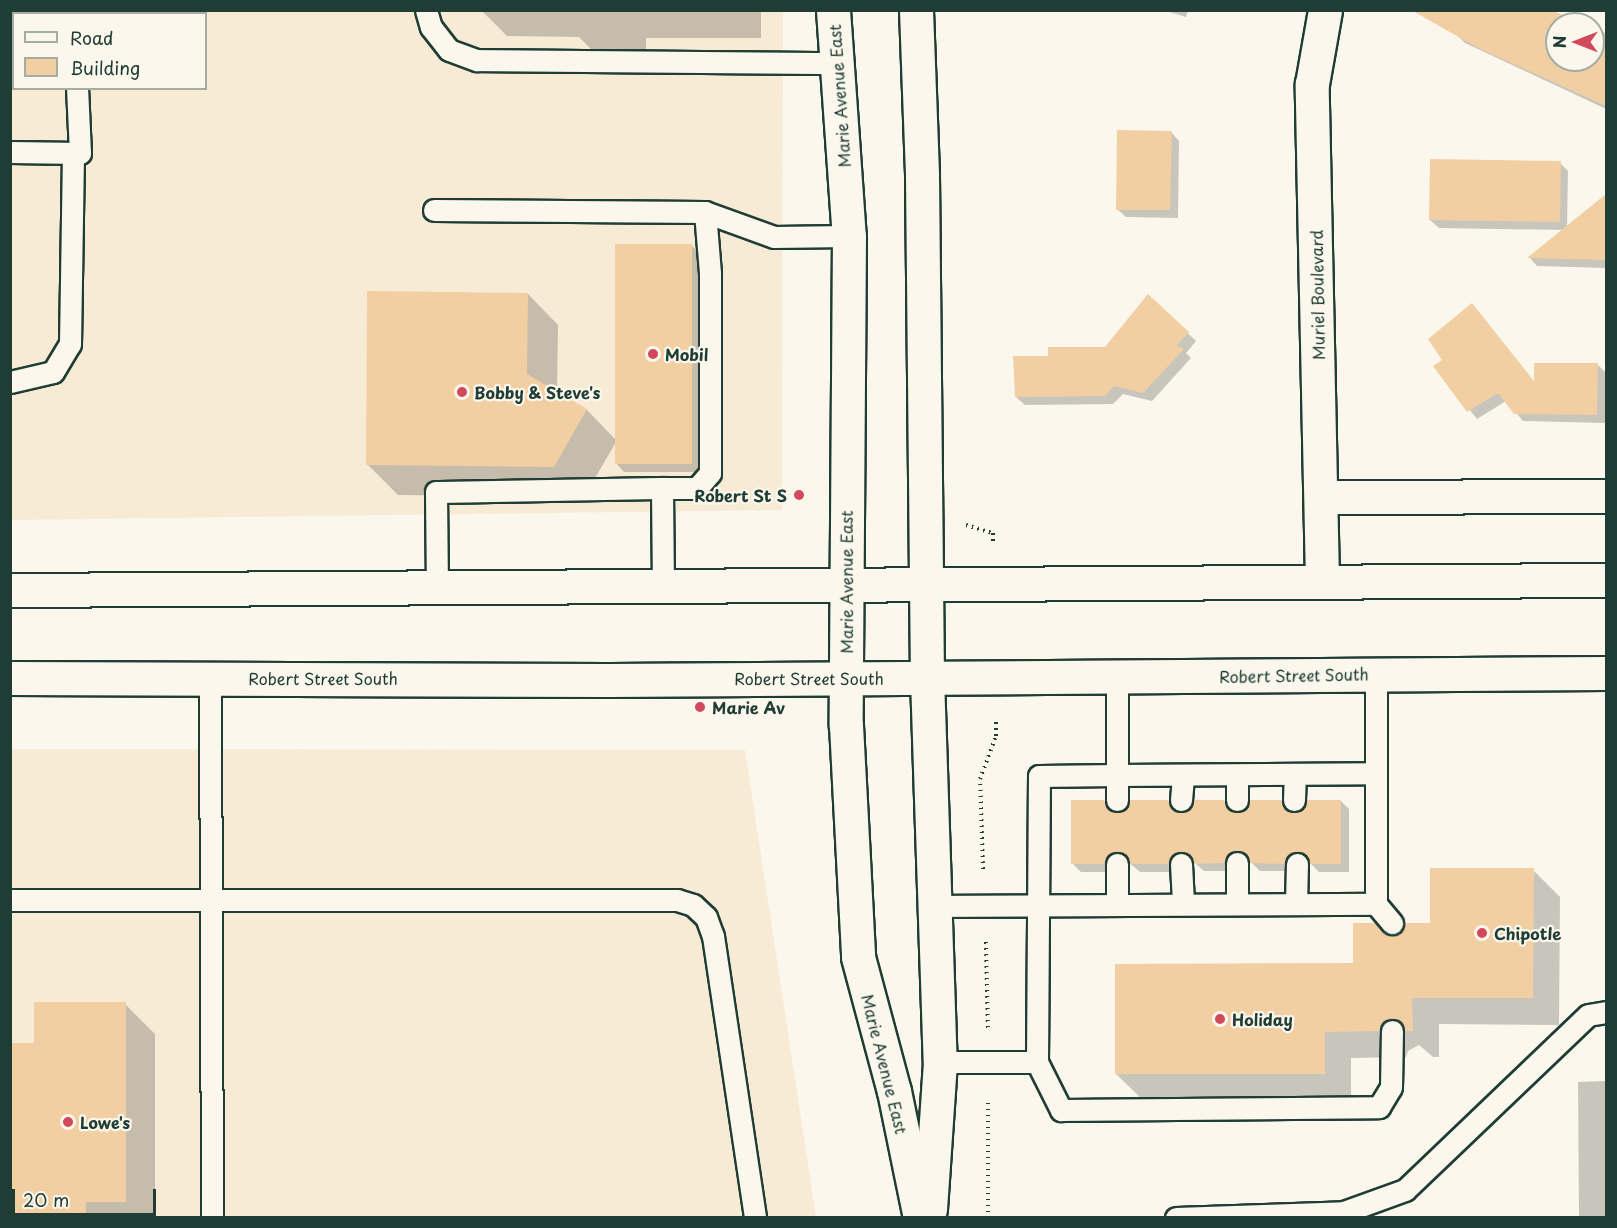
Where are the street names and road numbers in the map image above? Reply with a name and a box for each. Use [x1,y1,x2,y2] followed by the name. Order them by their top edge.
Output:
[824,24,854,168] street label: Marie Avenue East
[1306,230,1328,360] street label: Muriel Boulevard
[836,511,856,653] street label: Marie Avenue East
[1217,664,1371,686] street label: Robert Street South
[246,668,400,688] street label: Robert Street South
[732,668,886,688] street label: Robert Street South
[858,992,912,1136] street label: Marie Avenue East

